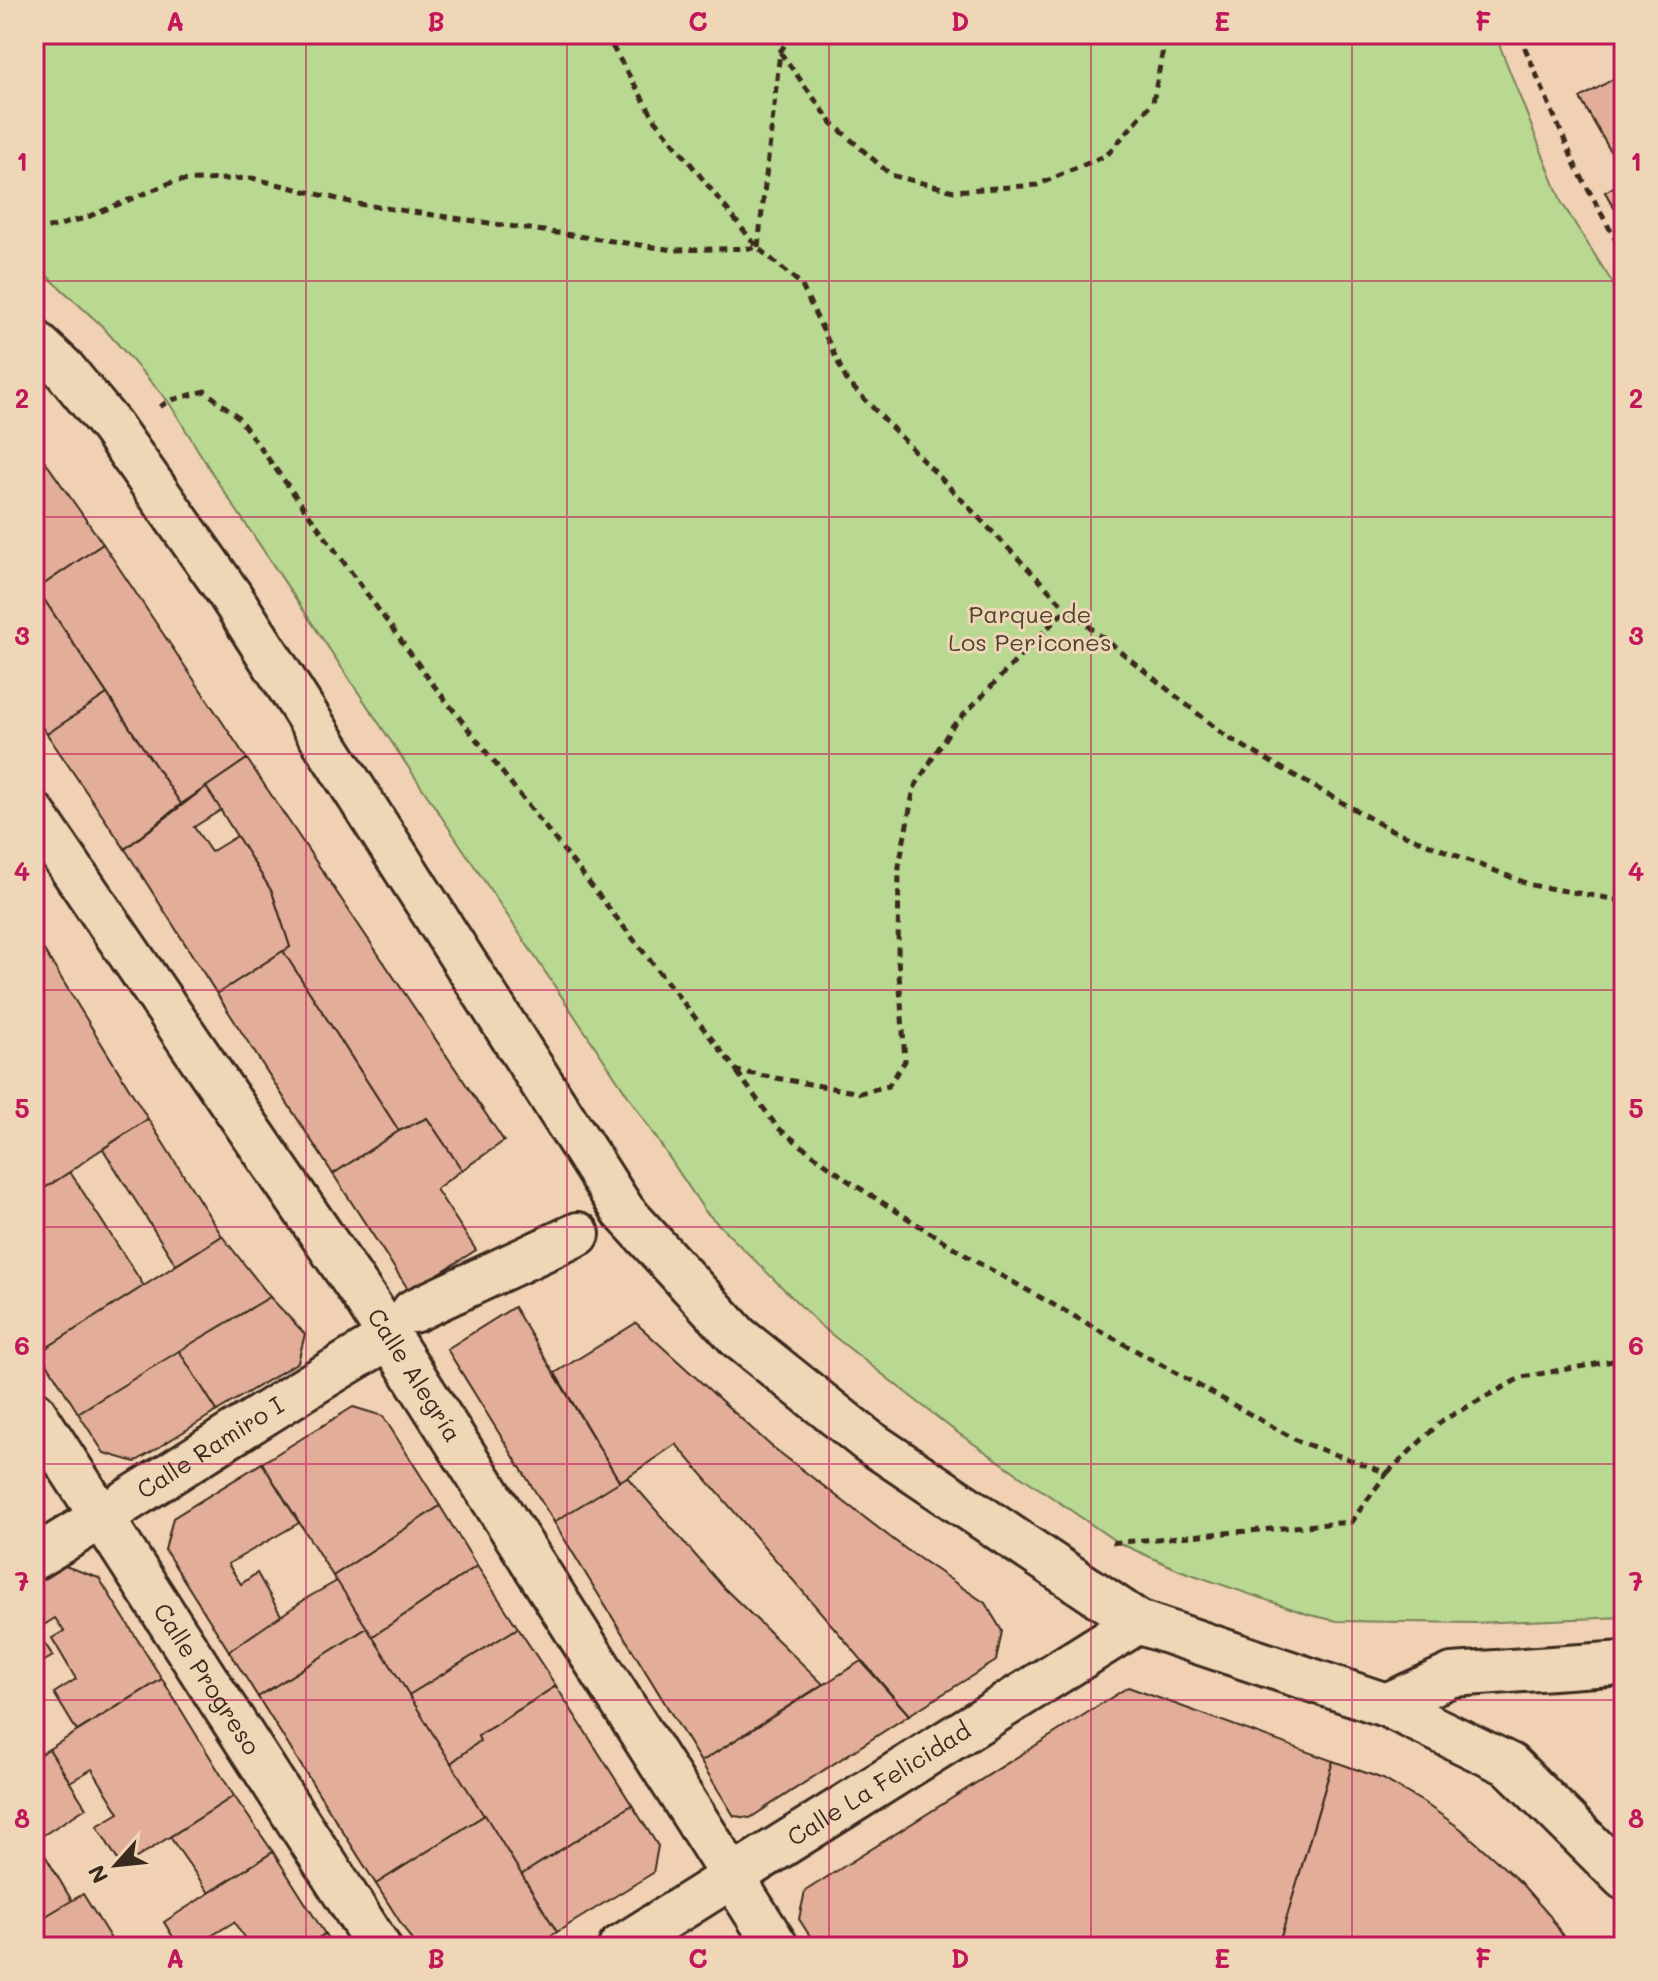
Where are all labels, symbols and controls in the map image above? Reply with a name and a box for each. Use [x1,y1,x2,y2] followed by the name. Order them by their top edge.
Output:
[166,4,184,38] text: A
[427,4,445,38] text: B
[688,4,708,38] text: C
[951,4,969,38] text: D
[1214,4,1230,38] text: E
[1475,4,1491,38] text: F
[16,144,28,178] text: 1
[1630,144,1642,178] text: 1
[15,381,29,415] text: 2
[1629,381,1643,415] text: 2
[948,598,1112,657] park label: Parque de Los Pericones
[14,618,30,652] text: 3
[1628,618,1644,652] text: 3
[14,854,30,888] text: 4
[1628,854,1644,888] text: 4
[14,1091,30,1125] text: 5
[1628,1091,1644,1125] text: 5
[361,1302,469,1447] street label: Calle Alegría
[14,1328,30,1362] text: 6
[1628,1328,1644,1362] text: 6
[131,1389,289,1505] street label: Calle Ramiro I
[15,1564,29,1598] text: 7
[1629,1564,1643,1598] text: 7
[147,1597,268,1760] street label: Calle Progreso
[781,1714,976,1852] street label: Calle La Felicidad
[14,1801,30,1835] text: 8
[1628,1801,1644,1835] text: 8
[76,1825,156,1905] north arrow
[81,1860,114,1888] text: N
[166,1941,184,1975] text: A
[427,1941,445,1975] text: B
[688,1941,708,1975] text: C
[951,1941,969,1975] text: D
[1214,1941,1230,1975] text: E
[1475,1941,1491,1975] text: F

